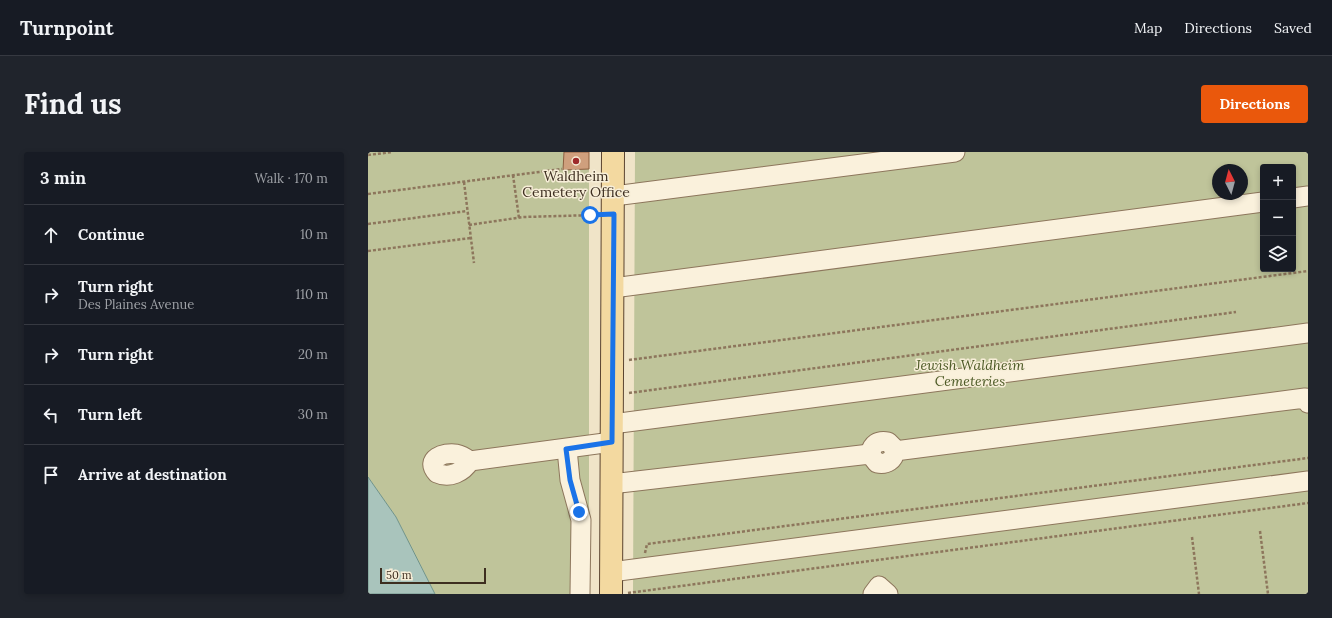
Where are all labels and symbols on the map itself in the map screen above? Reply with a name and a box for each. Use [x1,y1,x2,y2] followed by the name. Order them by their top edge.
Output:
[571,156,581,166] marker: Waldheim Cemetery Office
[1212,164,1248,200] north arrow
[522,167,630,201] place label: Waldheim Cemetery Office
[581,206,599,224] route start
[915,356,1025,390] park label: Jewish Waldheim Cemeteries
[570,503,588,521] route end
[380,566,486,585] scale bar

